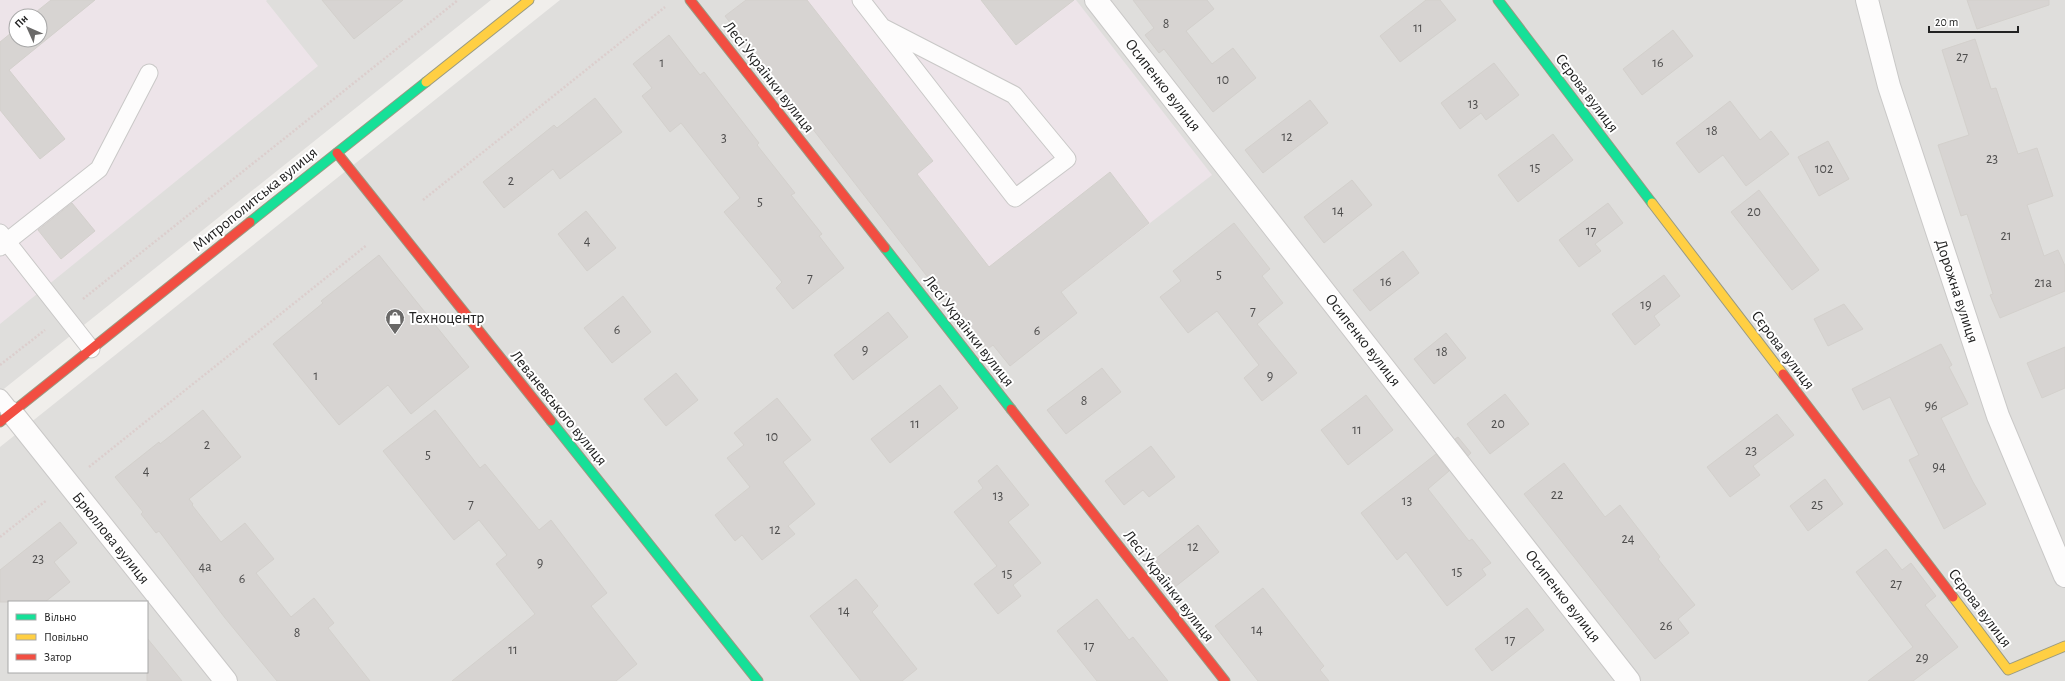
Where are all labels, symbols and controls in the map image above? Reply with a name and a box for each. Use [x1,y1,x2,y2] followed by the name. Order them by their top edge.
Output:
[8,8,48,48] north arrow
[1929,8,2018,34] scale bar
[13,13,30,30] text: Пн
[1935,16,1958,28] text: 20 m
[1163,17,1169,31] house number: 8
[720,18,817,136] street label: Лесі Українки вулиця
[1413,21,1423,35] house number: 11
[1121,36,1204,135] street label: Осипенко вулиця
[1956,50,1968,64] house number: 27
[1551,51,1622,136] street label: Сєрова вулиця
[660,56,664,70] house number: 1
[1652,56,1664,70] house number: 16
[1217,73,1229,87] house number: 10
[1468,97,1479,111] house number: 13
[1706,124,1718,138] house number: 18
[1281,130,1293,144] house number: 12
[721,131,727,145] house number: 3
[190,144,321,255] street label: Митрополитська вулиця
[1986,152,1998,166] house number: 23
[1530,161,1540,175] house number: 15
[1815,162,1833,176] house number: 102
[508,174,514,188] house number: 2
[757,195,763,209] house number: 5
[1332,204,1344,218] house number: 14
[1747,205,1761,219] house number: 20
[1586,224,1596,238] house number: 17
[2000,229,2012,243] house number: 21
[584,234,591,248] house number: 4
[1932,237,1981,345] street label: Дорожна вулиця
[1216,268,1222,282] house number: 5
[807,271,813,285] house number: 7
[920,272,1017,390] street label: Лесі Українки вулиця
[1380,275,1392,289] house number: 16
[2034,276,2052,290] house number: 21а
[1321,291,1404,390] street label: Осипенко вулиця
[1640,298,1652,312] house number: 19
[1250,304,1256,318] house number: 7
[384,307,406,335] shop icon: Техноцентр
[1747,308,1818,393] street label: Сєрова вулиця
[409,310,484,326] place label: Техноцентр
[614,323,620,337] house number: 6
[1034,324,1040,338] house number: 6
[862,343,868,357] house number: 9
[1436,345,1448,359] house number: 18
[507,347,610,469] street label: Леваневського вулиця
[314,369,318,383] house number: 1
[1267,369,1273,383] house number: 9
[1081,394,1087,408] house number: 8
[1924,399,1938,413] house number: 96
[910,417,920,431] house number: 11
[1491,417,1505,431] house number: 20
[1352,423,1362,437] house number: 11
[766,430,778,444] house number: 10
[204,438,210,452] house number: 2
[1745,444,1757,458] house number: 23
[425,448,431,462] house number: 5
[1932,460,1946,474] house number: 94
[143,464,150,478] house number: 4
[1551,488,1563,502] house number: 22
[68,489,153,588] street label: Брюллова вулиця
[993,489,1004,503] house number: 13
[1402,494,1413,508] house number: 13
[468,497,474,511] house number: 7
[1811,498,1823,512] house number: 25
[769,523,781,537] house number: 12
[1120,527,1217,645] street label: Лесі Українки вулиця
[1621,532,1635,546] house number: 24
[1187,540,1199,554] house number: 12
[1521,547,1604,646] street label: Осипенко вулиця
[32,552,44,566] house number: 23
[537,556,543,570] house number: 9
[198,560,212,574] house number: 4а
[1452,565,1462,579] house number: 15
[1944,566,2015,651] street label: Сєрова вулиця
[1002,567,1012,581] house number: 15
[239,572,245,586] house number: 6
[1890,577,1902,591] house number: 27
[8,601,148,673] legend
[838,604,850,618] house number: 14
[44,611,76,623] text: Вільно
[1660,619,1672,633] house number: 26
[1251,623,1263,637] house number: 14
[294,626,300,640] house number: 8
[44,631,89,643] text: Повільно
[1505,633,1515,647] house number: 17
[1084,639,1094,653] house number: 17
[508,643,518,657] house number: 11
[44,651,72,663] text: Затор
[1916,651,1928,665] house number: 29

